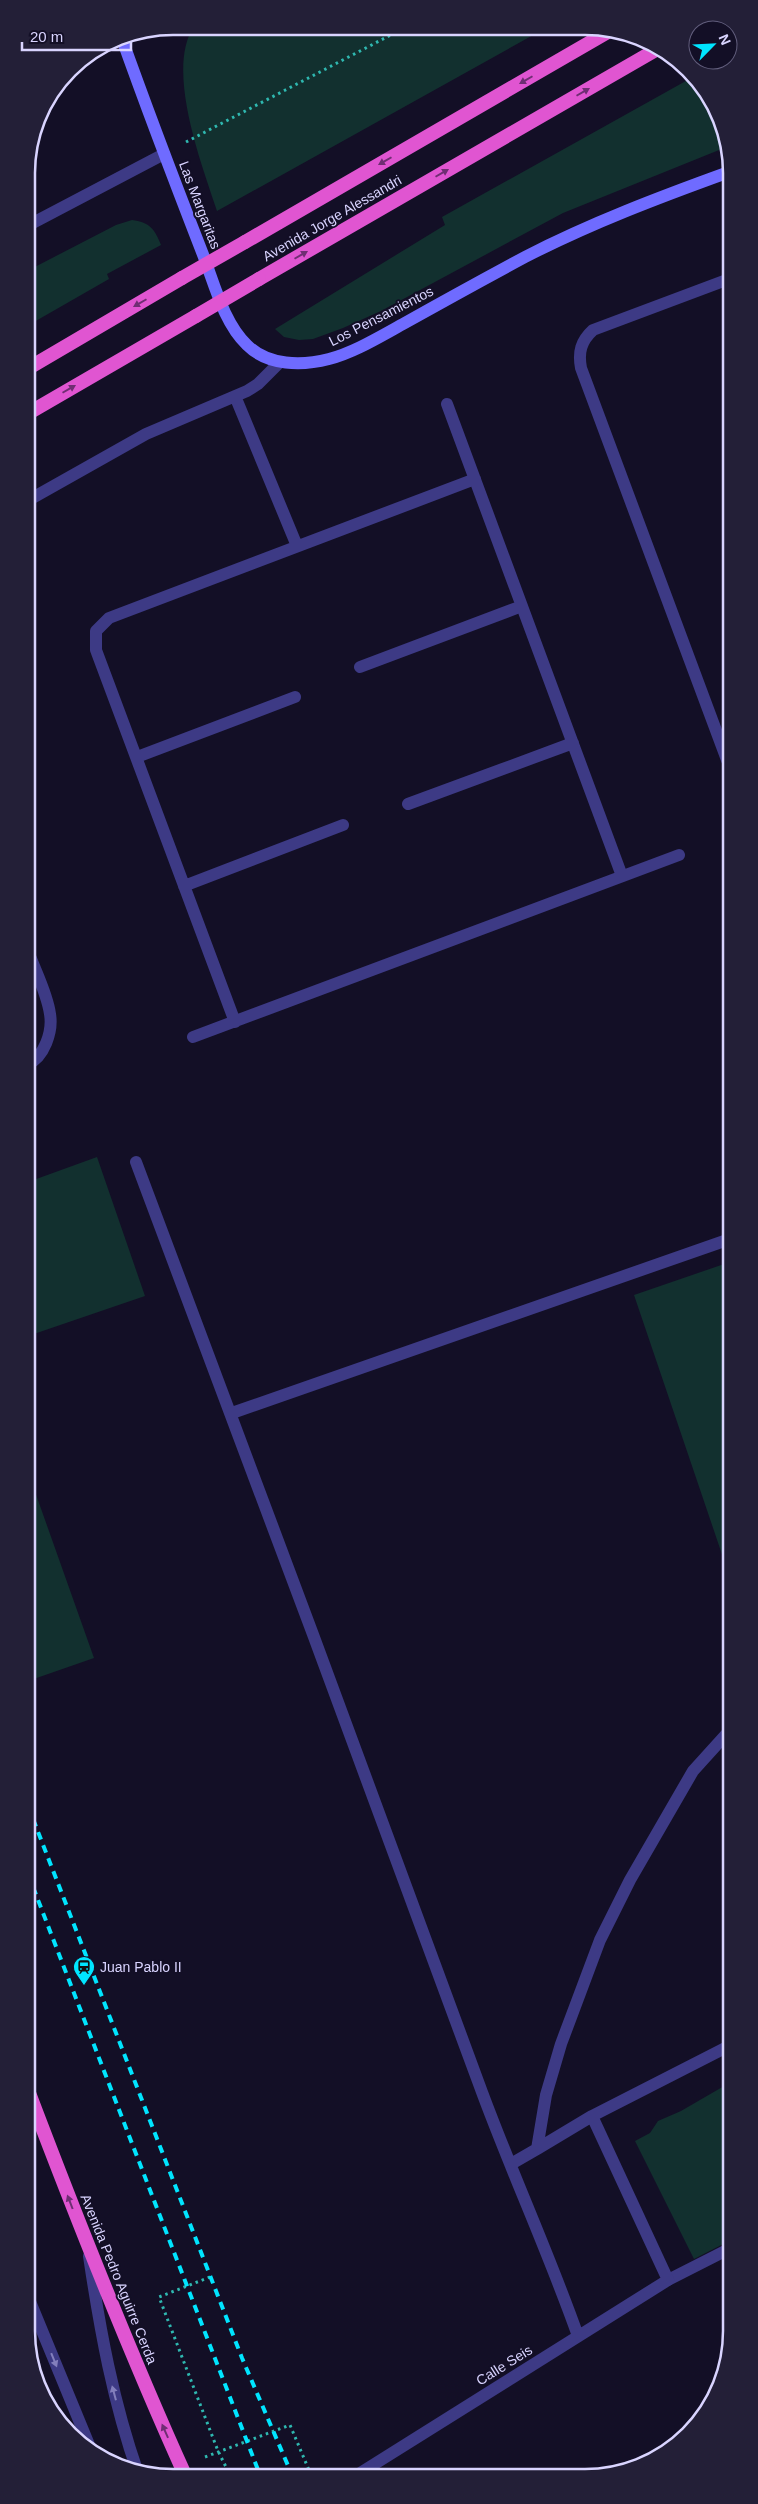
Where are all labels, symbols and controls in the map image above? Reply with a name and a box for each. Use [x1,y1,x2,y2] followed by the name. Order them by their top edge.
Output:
[22,20,131,52] scale bar
[688,20,738,70] north arrow
[30,28,63,45] text: 20 m
[716,32,734,48] text: N
[519,75,532,84] one-way arrow
[575,88,590,96] one-way arrow
[377,157,392,165] one-way arrow
[176,159,224,251] street label: Las Margaritas
[435,169,448,178] one-way arrow
[260,172,404,264] street label: Avenida Jorge Alessandri
[295,250,308,259] one-way arrow
[326,283,436,349] street label: Los Pensamientos
[133,298,147,307] one-way arrow
[62,385,76,394] one-way arrow
[72,1955,96,1986] station icon: Juan Pablo II
[100,1959,182,1975] place label: Juan Pablo II
[78,2192,161,2367] street label: Avenida Pedro Aguirre Cerda
[66,2195,74,2209] one-way arrow
[473,2342,535,2388] street label: Calle Seis
[51,2353,58,2368] one-way arrow
[109,2385,117,2400] one-way arrow
[161,2424,169,2438] one-way arrow

